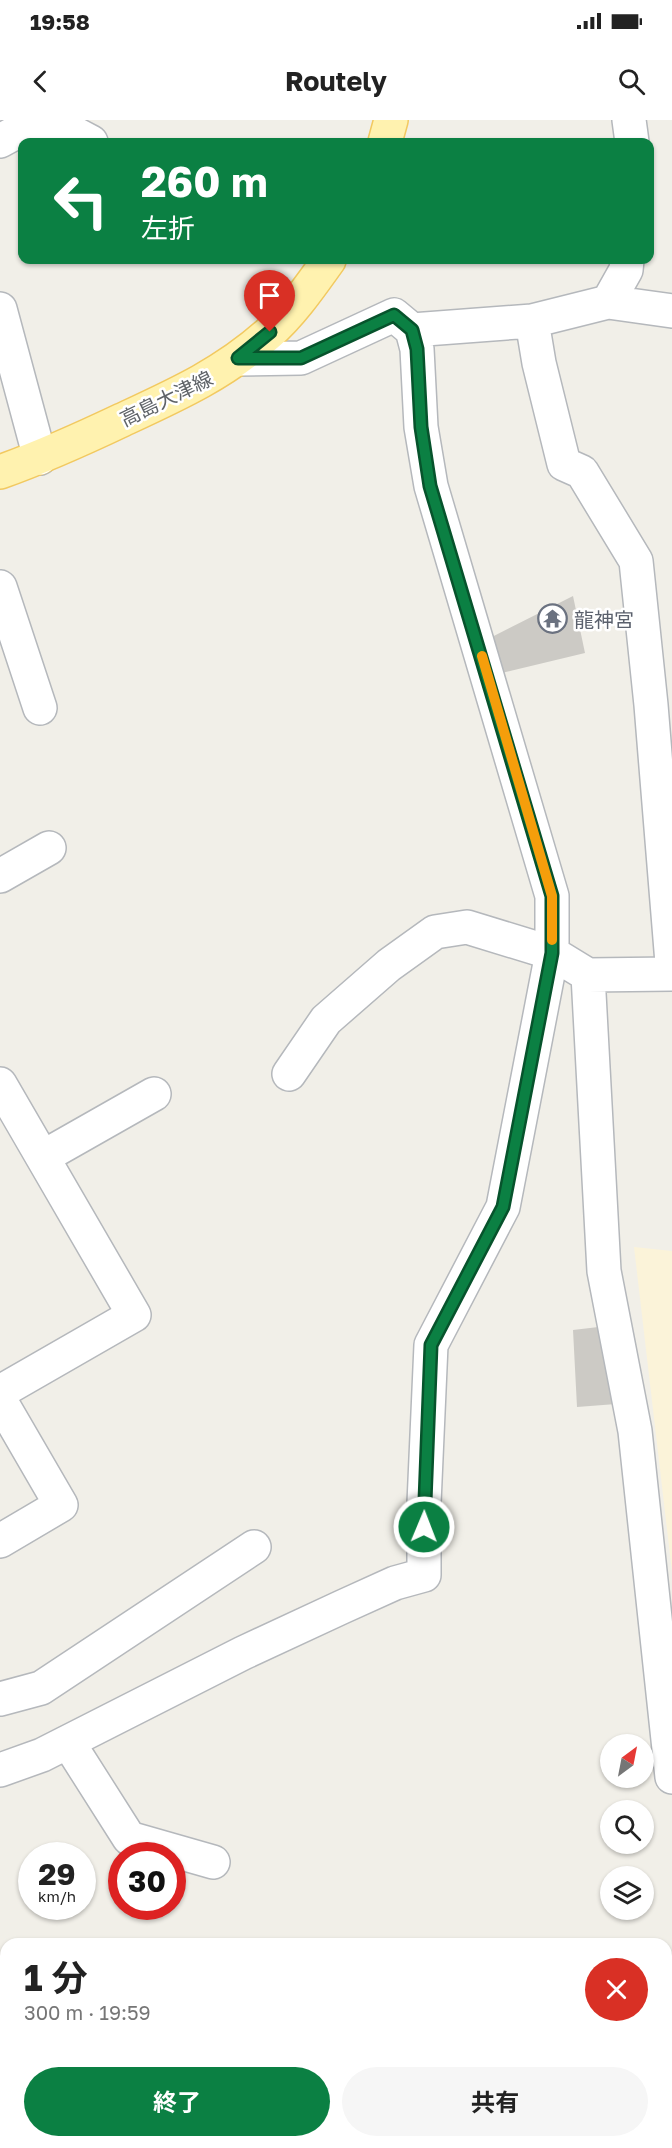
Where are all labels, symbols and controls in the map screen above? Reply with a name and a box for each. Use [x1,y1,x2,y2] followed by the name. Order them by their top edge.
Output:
[30,8,90,35] text: 19:58
[24,65,57,98] icon: back
[285,65,387,97] text: Routely
[615,65,648,98] icon: search
[141,156,268,206] text: 260 m
[42,162,120,240] icon: left
[141,212,195,244] text: 左折
[244,270,295,332] pin
[253,279,286,312] icon: arrive
[116,365,216,431] street label: 高島大津線
[537,603,569,635] temple icon: 龍神宮
[574,607,634,631] place label: 龍神宮
[392,1495,456,1559] position arrow
[600,1734,654,1788] north arrow
[600,1734,654,1920] map controls
[600,1800,654,1854] button: search
[108,1842,186,1920] speed limit sign: 30
[38,1856,76,1892] text: 29
[600,1866,654,1920] button: layers
[38,1887,76,1905] text: km/h
[24,1956,88,1999] text: 1 分
[585,1958,648,2021] button: close
[24,2000,151,2024] text: 300 m · 19:59
[24,2067,330,2136] button: 終了
[342,2067,648,2136] button: 共有

